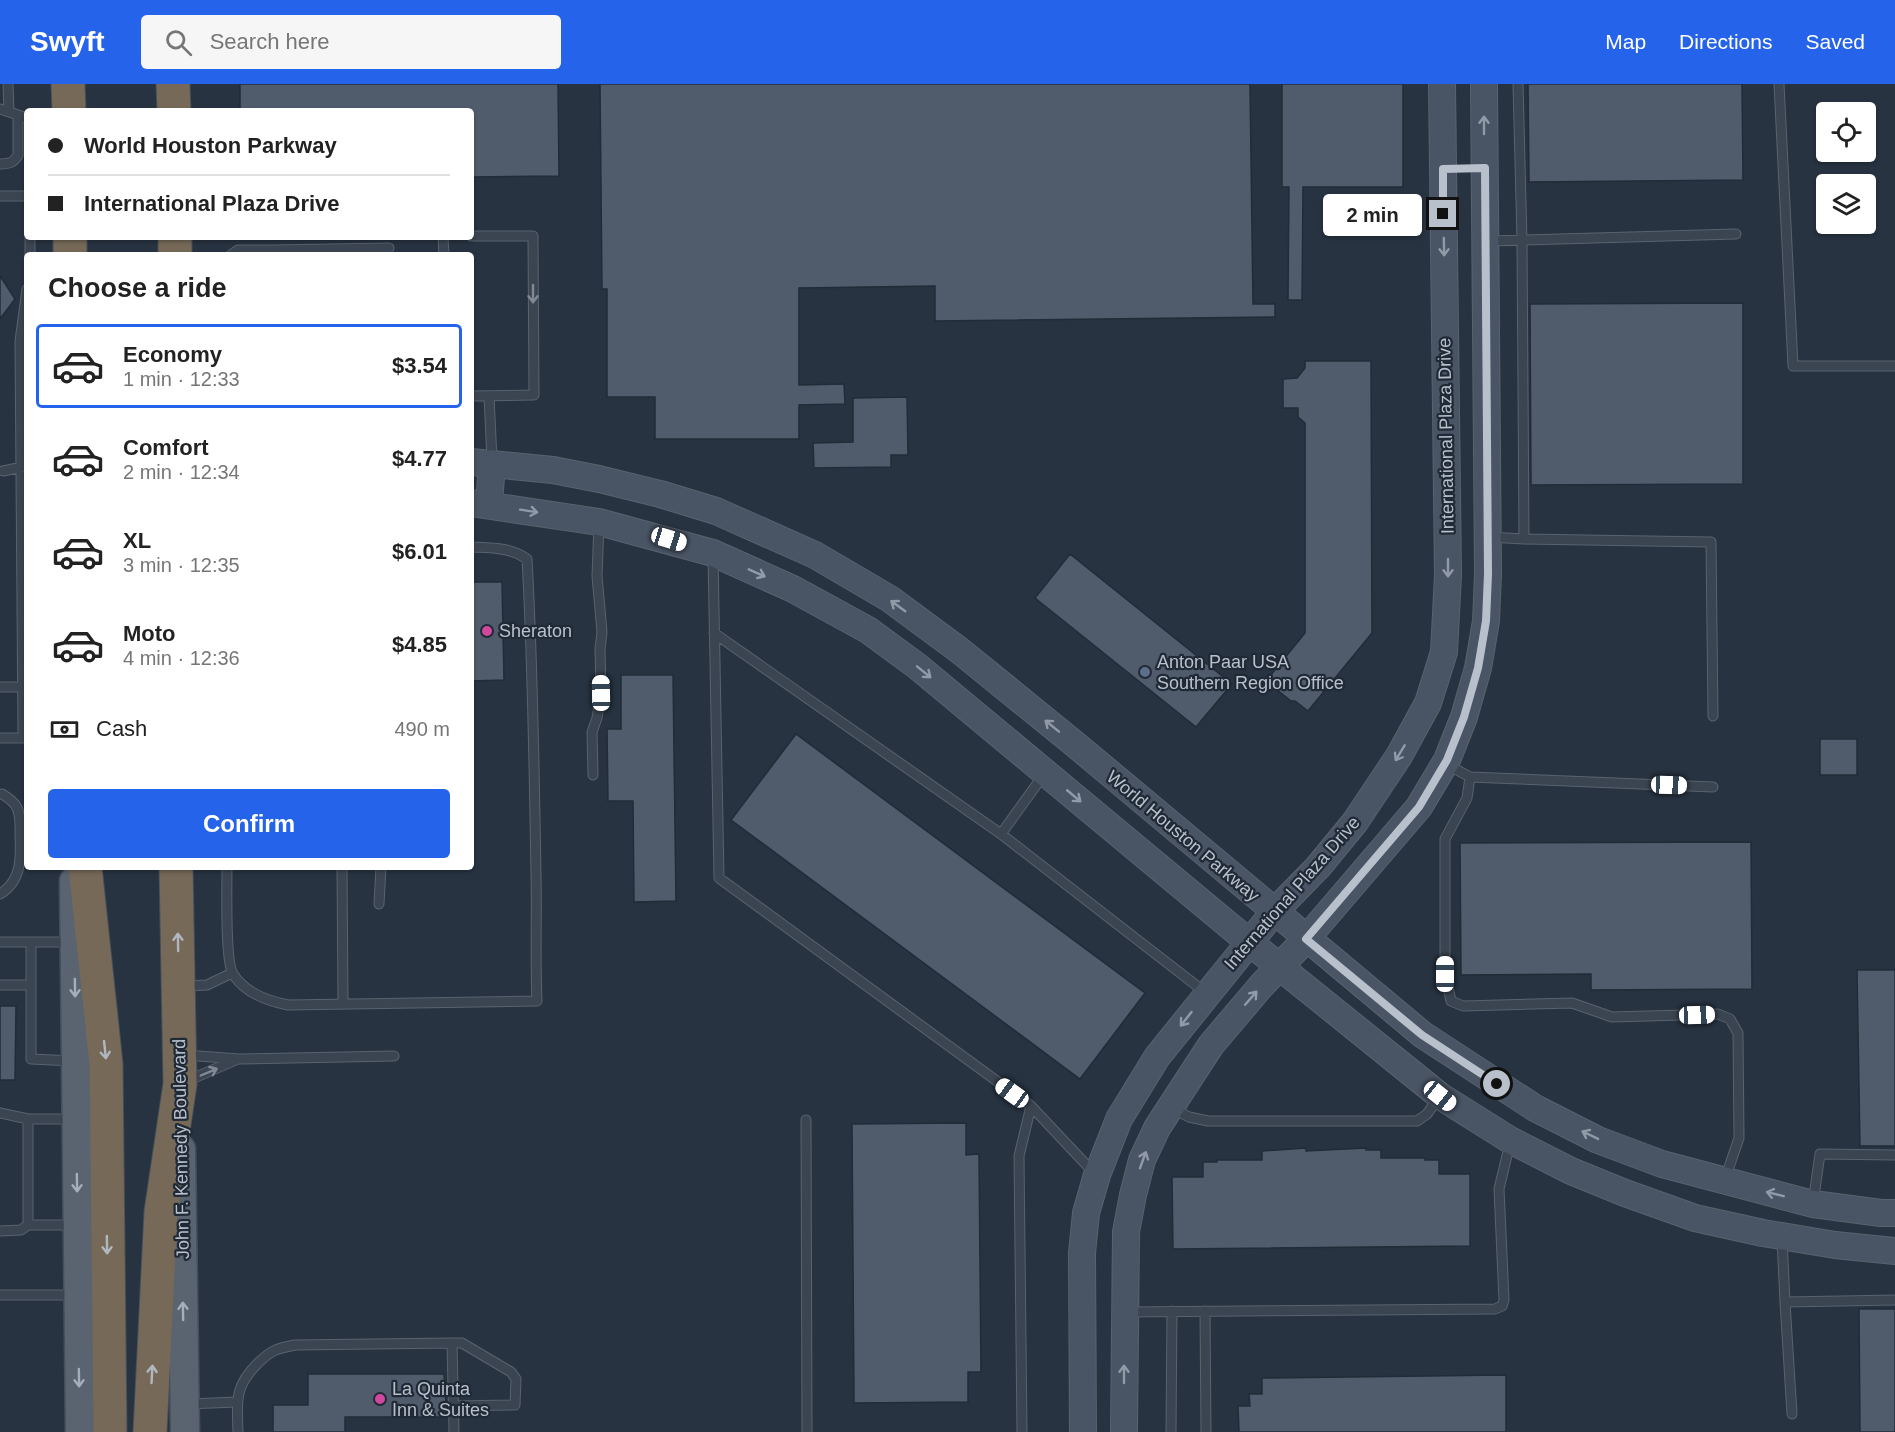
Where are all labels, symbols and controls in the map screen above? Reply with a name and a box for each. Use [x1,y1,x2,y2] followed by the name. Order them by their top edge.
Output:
[141,15,561,69] search box
[30,26,105,57] text: Swyft
[162,26,195,59] icon: search
[210,29,330,54] text: Search here
[1605,30,1646,53] text: Map
[1679,30,1772,53] text: Directions
[1805,30,1865,53] text: Saved
[1816,102,1876,234] map controls
[1816,102,1876,162] button: locate
[1478,115,1490,135] one-way arrow
[84,133,337,158] text: World Houston Parkway
[1816,174,1876,234] button: layers
[84,191,340,216] text: International Plaza Drive
[1323,193,1422,235] callout: 2 min
[1429,200,1456,227] route end
[1346,204,1399,226] text: 2 min
[1438,237,1450,257] one-way arrow
[48,273,227,303] text: Choose a ride
[527,284,539,304] one-way arrow
[1434,338,1458,534] street label: International Plaza Drive
[51,339,105,393] icon: car
[123,342,222,367] text: Economy
[392,353,447,378] text: $3.54
[123,368,240,390] text: 1 min · 12:33
[51,432,105,486] icon: car
[123,435,209,460] text: Comfort
[392,446,447,471] text: $4.77
[123,461,240,483] text: 2 min · 12:34
[519,505,538,516] one-way arrow
[51,525,105,579] icon: car
[649,525,689,553] car
[123,528,151,553] text: XL
[392,539,447,564] text: $6.01
[123,554,240,576] text: 3 min · 12:35
[1442,558,1454,578] one-way arrow
[747,567,765,579] one-way arrow
[891,600,907,612] one-way arrow
[51,618,105,672] icon: car
[123,621,176,646] text: Moto
[499,621,572,641] place label: Sheraton
[480,624,494,638] marker: Sheraton
[392,632,447,657] text: $4.85
[123,647,240,669] text: 4 min · 12:36
[1157,652,1344,693] place label: Anton Paar USA Southern Region Office
[916,665,932,678] one-way arrow
[1138,665,1152,679] marker: Anton Paar USA Southern Region Office
[592,675,610,711] car
[48,713,81,746] icon: cash
[96,716,147,741] text: Cash
[394,718,450,740] text: 490 m
[1044,719,1060,732] one-way arrow
[1393,744,1405,761] one-way arrow
[1103,766,1263,906] street label: World Houston Parkway
[1651,775,1687,795] car
[48,789,450,858] button: Confirm
[1066,789,1081,803] one-way arrow
[1220,812,1364,974] street label: International Plaza Drive
[172,932,183,952] one-way arrow
[1436,956,1454,992] car
[69,978,81,998] one-way arrow
[1244,991,1258,1006] one-way arrow
[1679,1005,1715,1025] car
[1179,1011,1192,1027] one-way arrow
[169,1039,193,1259] street label: John F. Kennedy Boulevard
[100,1040,111,1060] one-way arrow
[200,1066,218,1077] one-way arrow
[1483,1070,1510,1097] route start
[992,1075,1032,1111] car
[1420,1078,1460,1114] car
[1581,1129,1599,1141] one-way arrow
[1139,1151,1150,1170] one-way arrow
[71,1173,83,1193] one-way arrow
[1766,1188,1785,1200] one-way arrow
[102,1235,113,1255] one-way arrow
[177,1301,189,1321] one-way arrow
[146,1364,157,1384] one-way arrow
[1118,1364,1130,1384] one-way arrow
[73,1368,85,1388] one-way arrow
[392,1379,489,1420] place label: La Quinta Inn & Suites
[373,1392,387,1406] marker: La Quinta Inn & Suites

